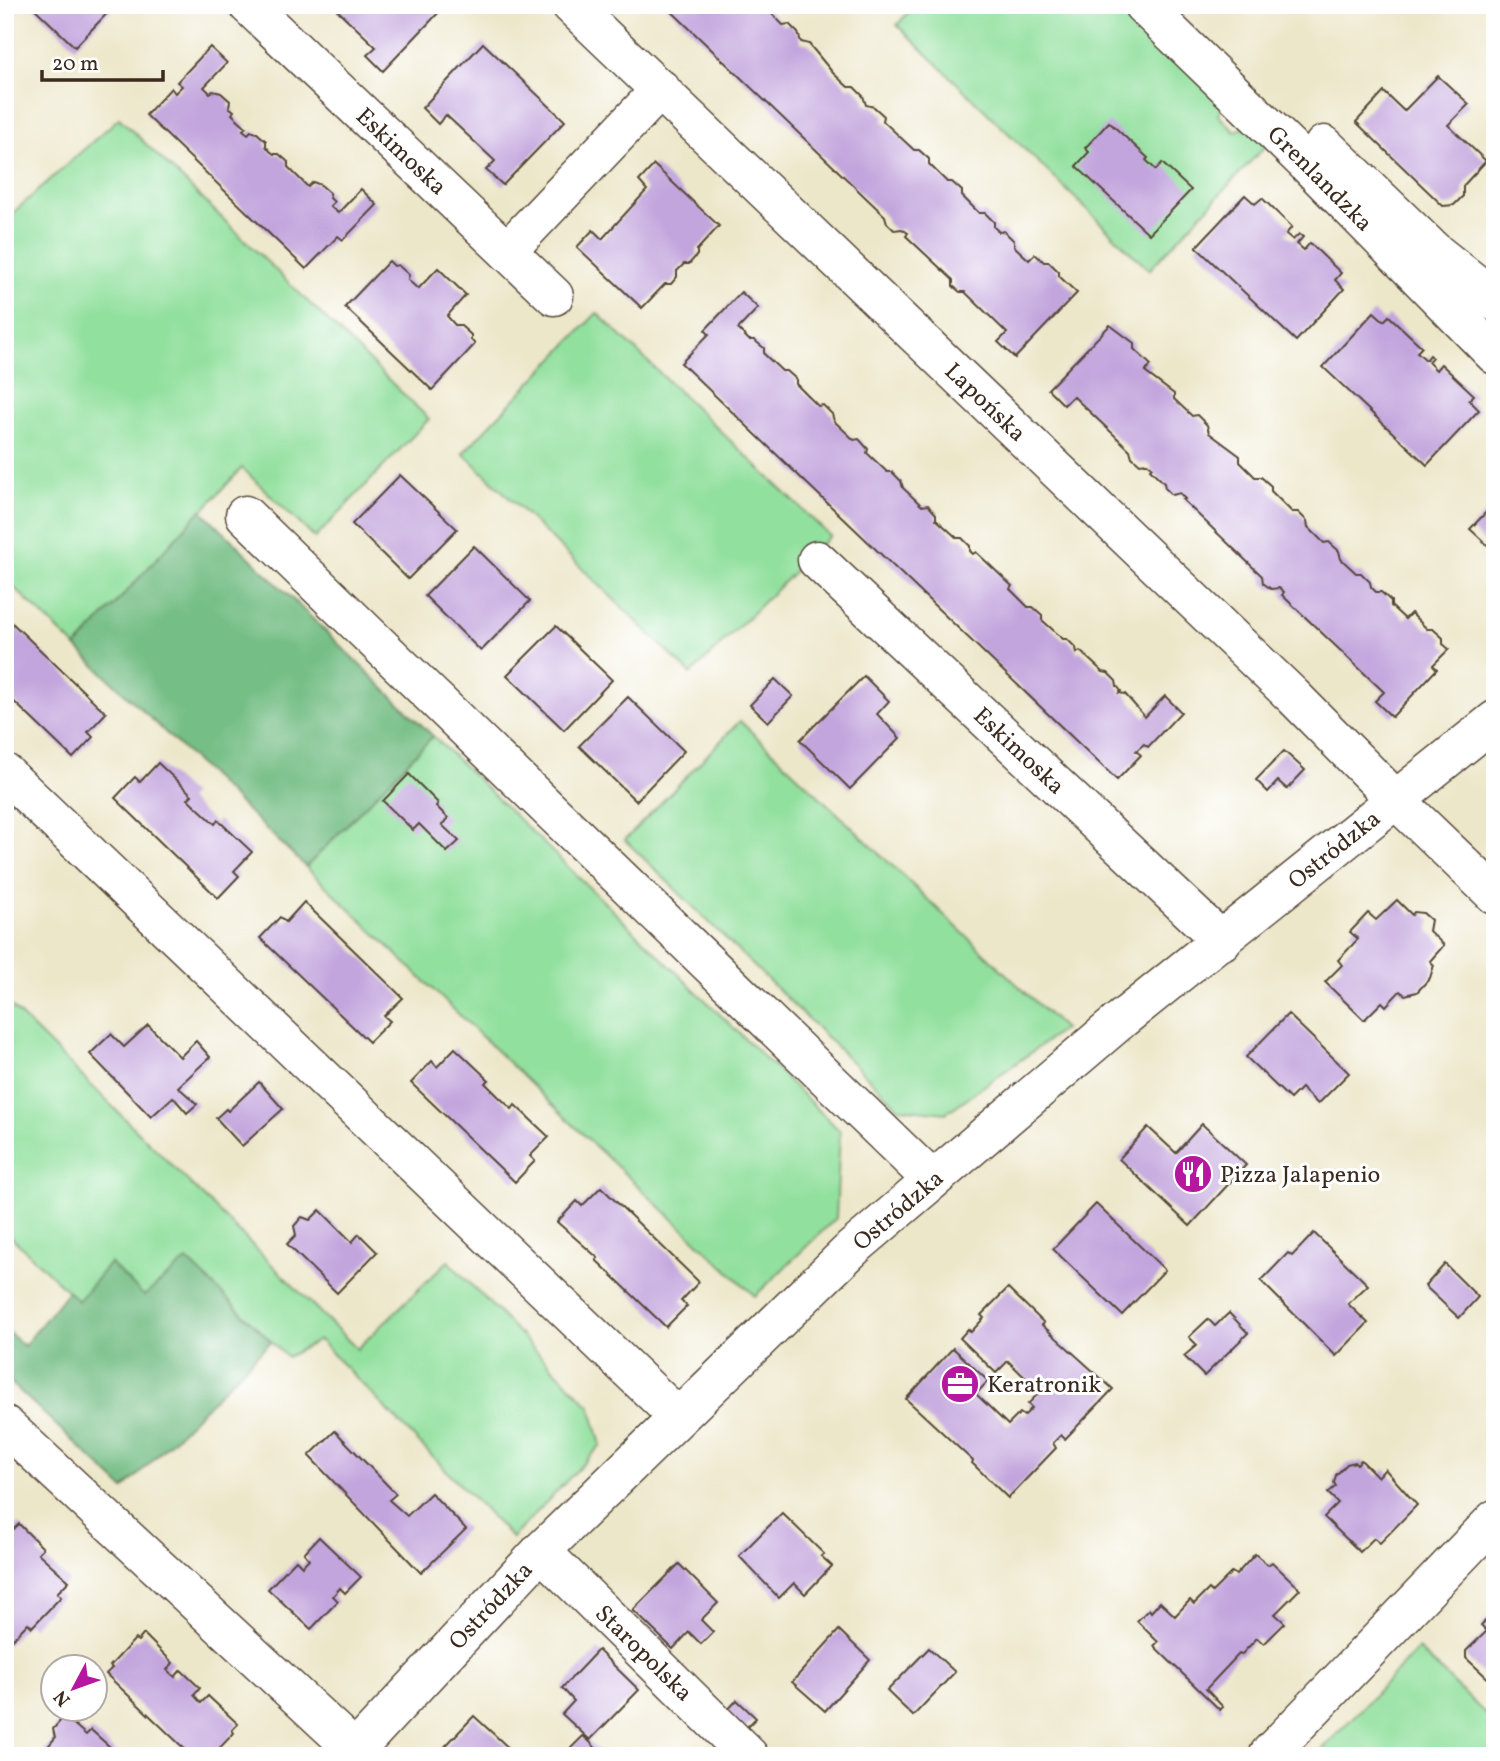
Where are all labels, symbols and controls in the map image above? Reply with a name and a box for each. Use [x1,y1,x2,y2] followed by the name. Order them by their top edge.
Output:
[42,38,163,82] scale bar
[52,50,98,79] text: 20 m
[347,101,453,204] street label: Eskimoska
[1258,119,1380,240] street label: Grenlandzka
[936,356,1033,451] street label: Lapońska
[965,700,1071,804] street label: Eskimoska
[1282,803,1389,898] street label: Ostródzka
[1172,1153,1214,1195] restaurant icon: Pizza Jalapenio
[1220,1159,1380,1193] place label: Pizza Jalapenio
[846,1163,952,1260] street label: Ostródzka
[939,1363,981,1405] office icon: Keratronik
[987,1369,1101,1403] place label: Keratronik
[442,1555,542,1658] street label: Ostródzka
[586,1598,699,1710] street label: Staropolska
[38,1652,108,1722] north arrow
[48,1684,77,1712] text: N

